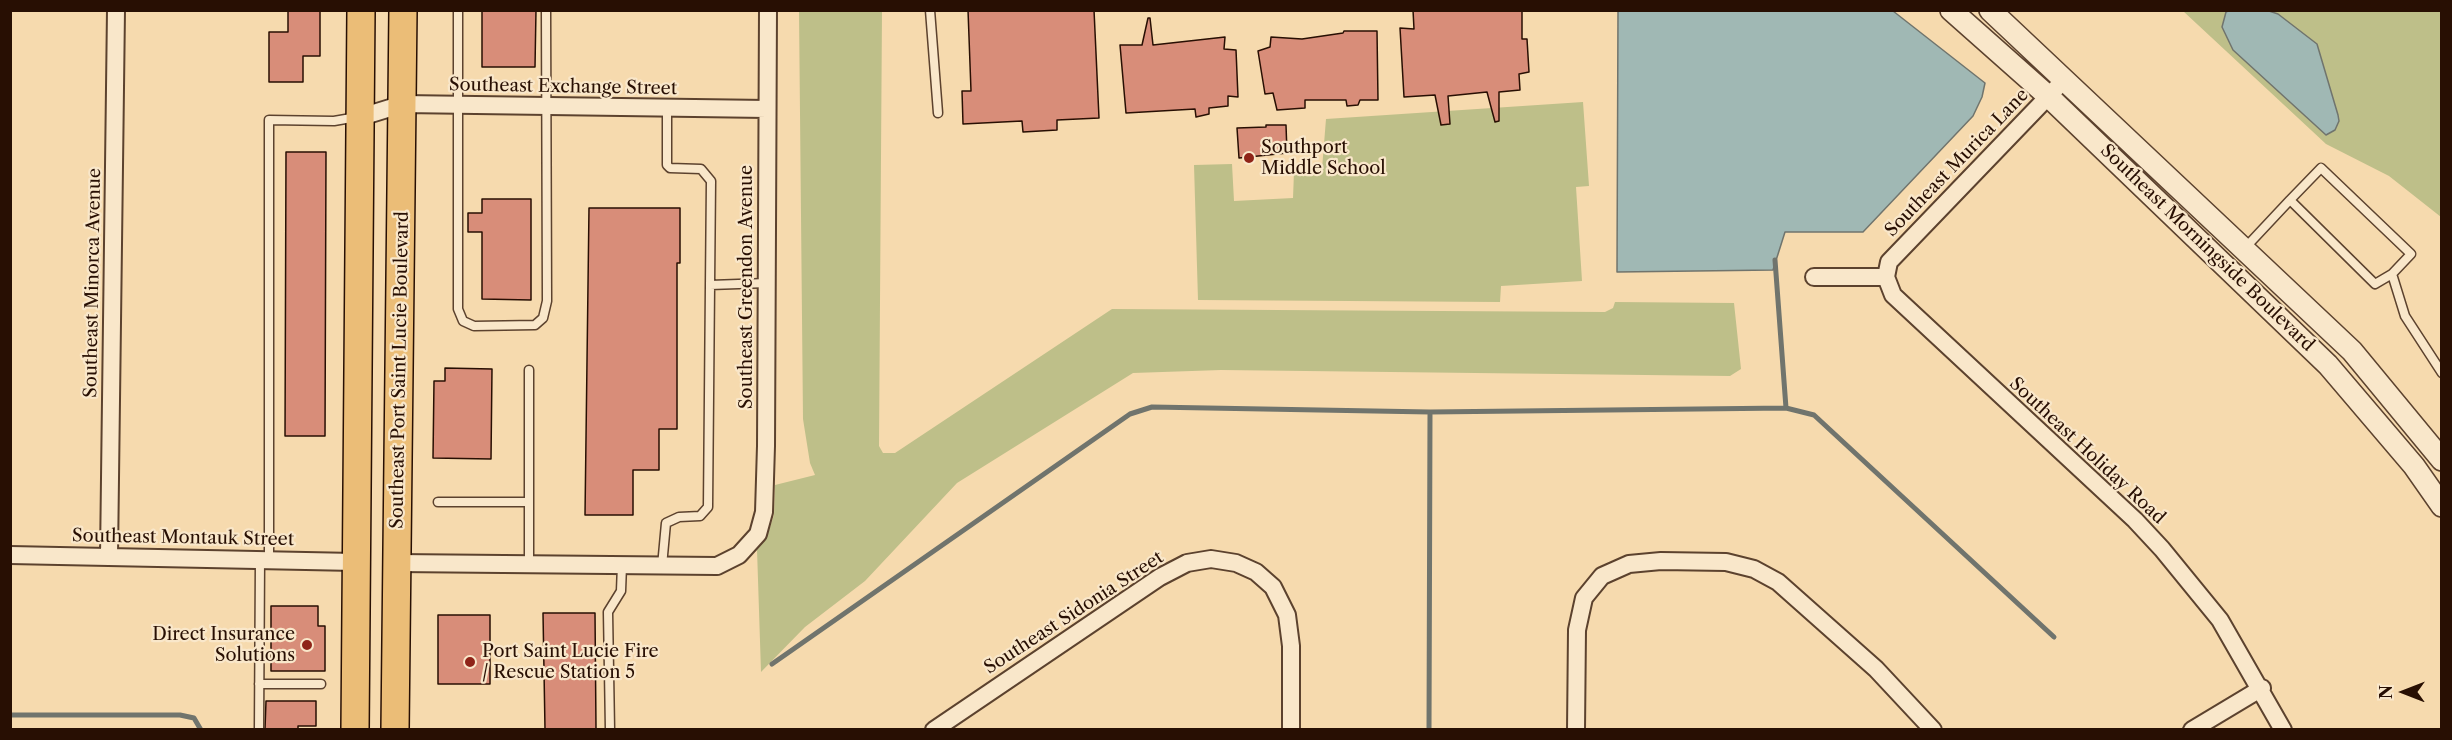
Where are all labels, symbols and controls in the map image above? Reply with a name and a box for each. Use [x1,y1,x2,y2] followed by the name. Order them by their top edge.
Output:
[449,74,677,100] street label: Southeast Exchange Street
[1881,84,2033,242] street label: Southeast Murica Lane
[1261,137,1386,180] place label: Southport Middle School
[2096,140,2318,356] street label: Southeast Morningside Boulevard
[1242,151,1256,165] marker: Southport Middle School
[736,165,758,409] street label: Southeast Greendon Avenue
[80,168,106,398] street label: Southeast Minorca Avenue
[386,211,414,529] street label: Southeast Port Saint Lucie Boulevard
[2005,373,2169,529] street label: Southeast Holiday Road
[72,525,294,551] street label: Southeast Montauk Street
[980,547,1168,679] street label: Southeast Sidonia Street
[152,624,295,666] place label: Direct Insurance Solutions
[300,638,314,652] marker: Direct Insurance Solutions
[482,641,659,684] place label: Port Saint Lucie Fire / Rescue Station 5
[463,655,477,669] marker: Port Saint Lucie Fire / Rescue Station 5
[2374,662,2434,722] north arrow
[2376,685,2396,699] text: N

